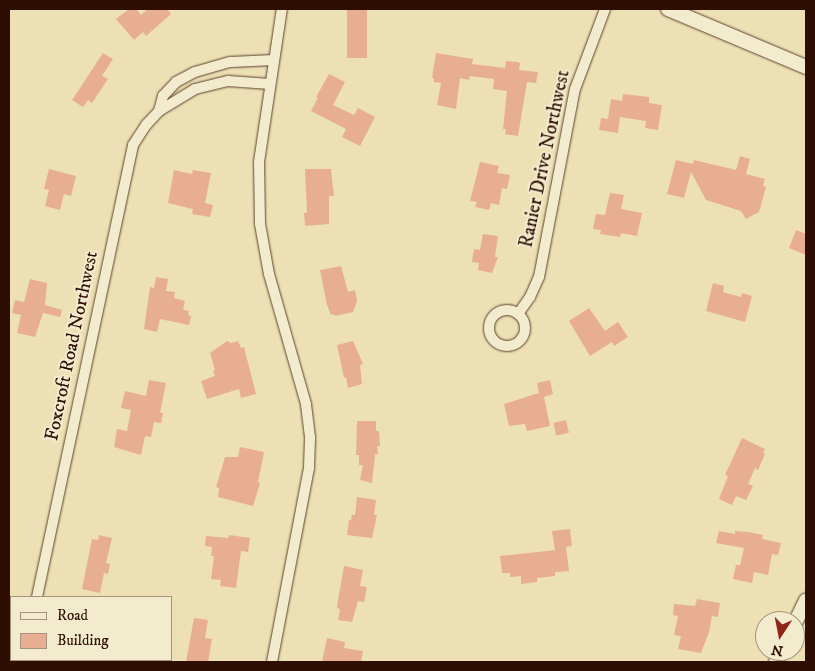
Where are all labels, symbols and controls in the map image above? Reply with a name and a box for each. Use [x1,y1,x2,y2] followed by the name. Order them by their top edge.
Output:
[515,68,575,250] street label: Ranier Drive Northwest
[41,249,103,443] street label: Foxcroft Road Northwest
[10,596,172,661] legend
[57,606,88,625] text: Road
[755,611,805,661] north arrow
[57,631,109,650] text: Building
[770,640,785,660] text: N

